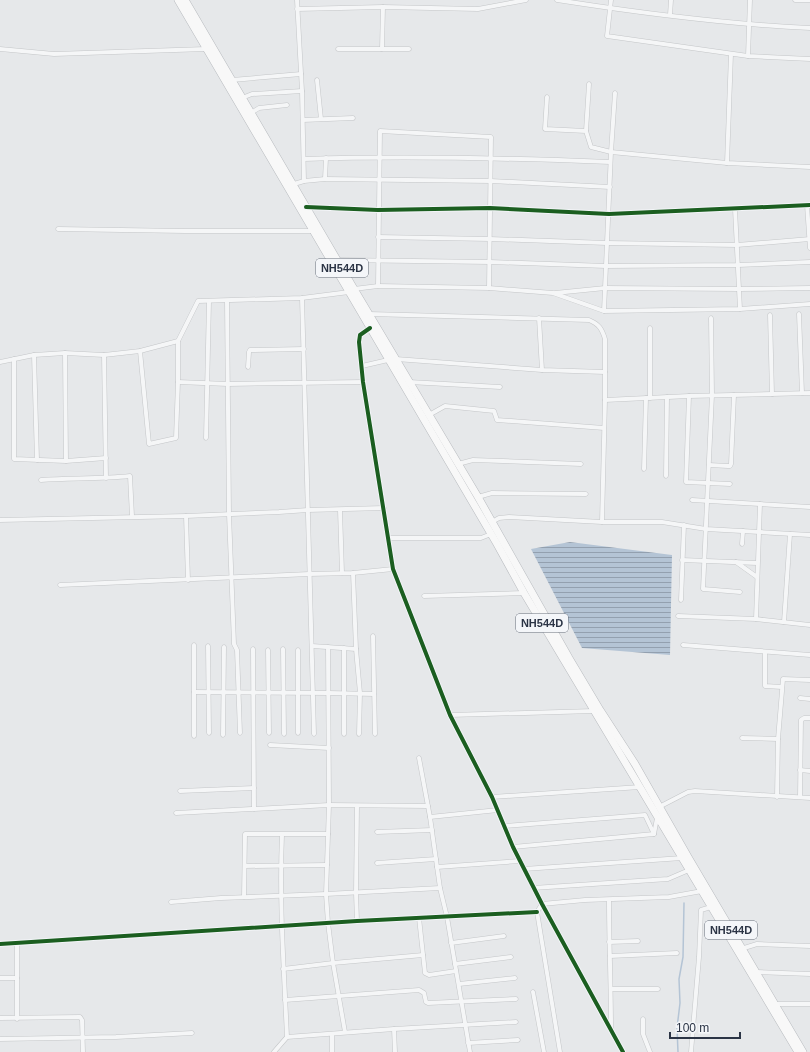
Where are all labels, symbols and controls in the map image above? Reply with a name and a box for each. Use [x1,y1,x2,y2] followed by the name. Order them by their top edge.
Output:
[316,259,368,277] road number: NH544D
[516,614,568,632] road number: NH544D
[705,921,757,939] road number: NH544D
[670,1014,740,1040] scale bar
[676,1021,709,1035] text: 100 m

